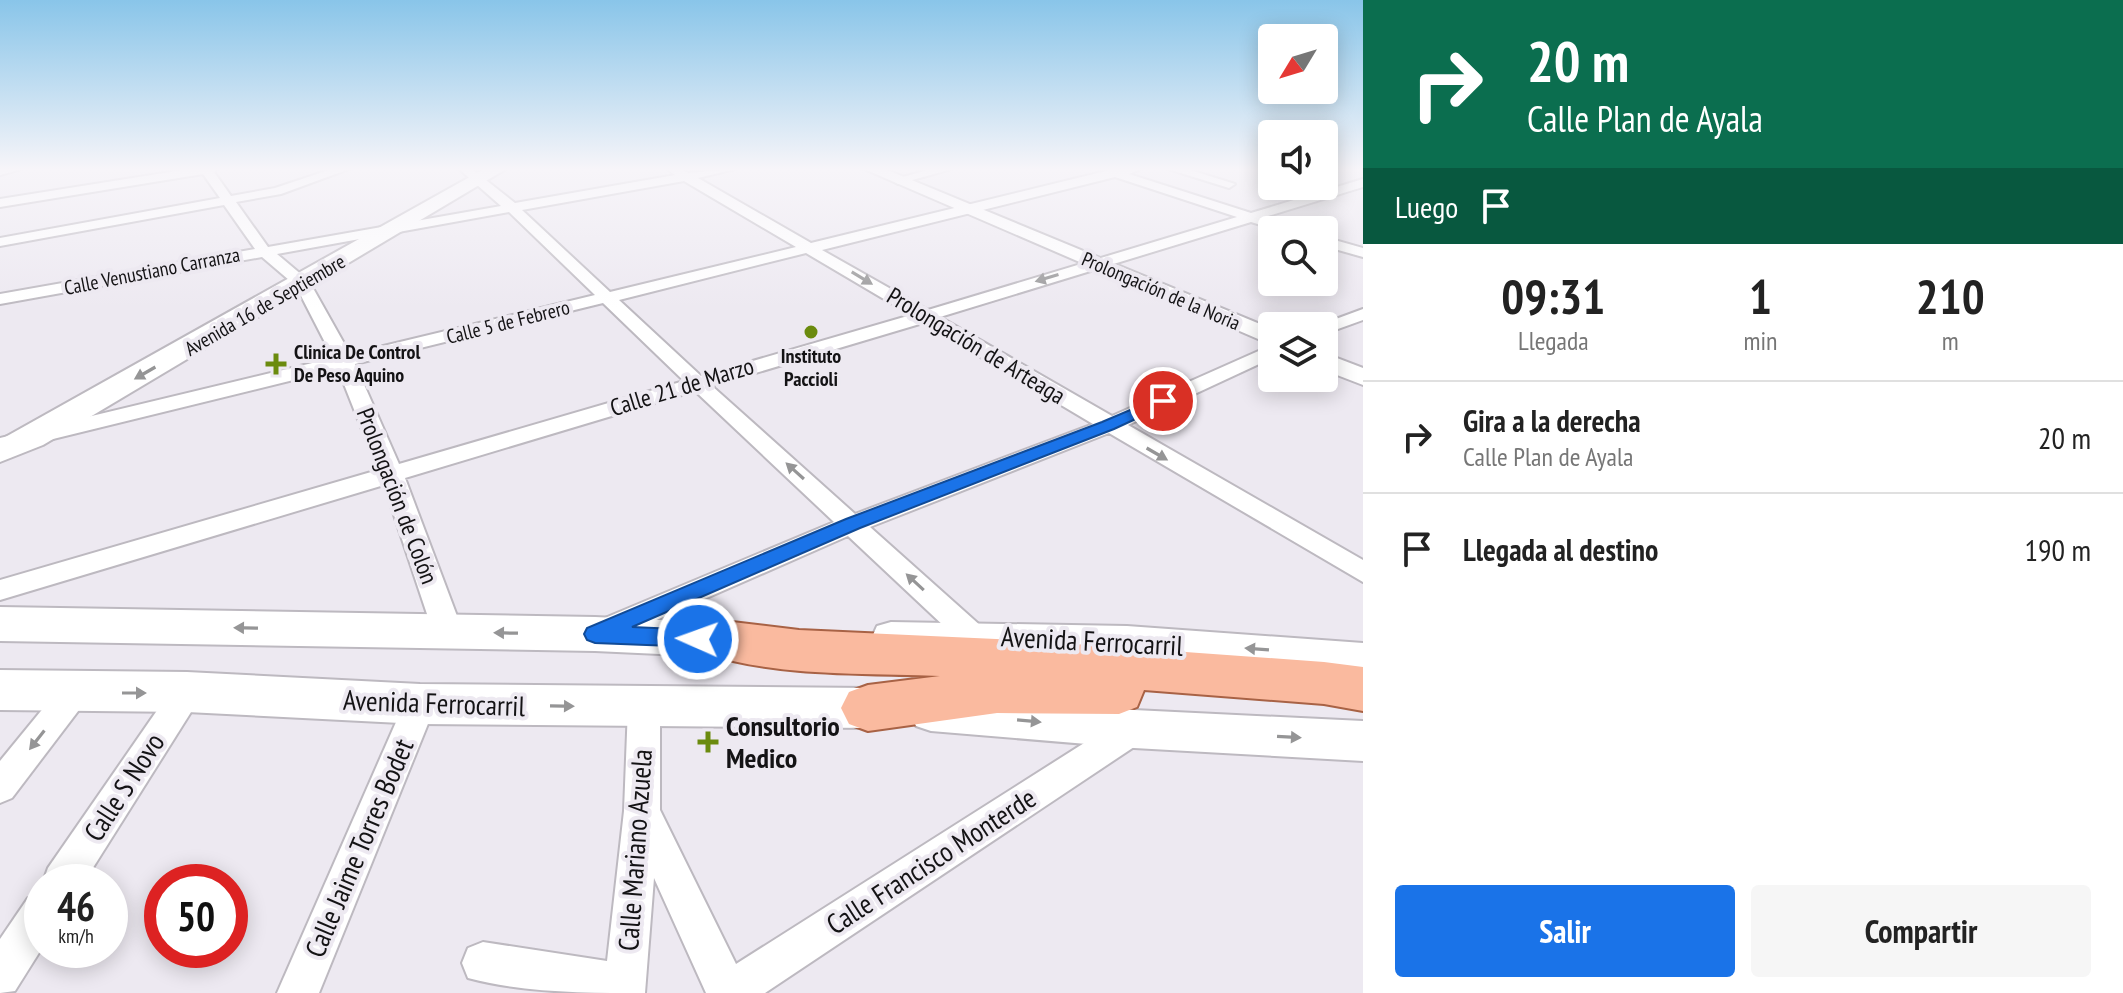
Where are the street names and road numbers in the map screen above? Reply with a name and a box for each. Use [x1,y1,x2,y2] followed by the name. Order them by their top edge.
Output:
[62,241,242,301] street label: Calle Venustiano Carranza
[1078,246,1244,336] street label: Prolongación de la Noria
[180,248,350,362] street label: Avenida 16 de Septiembre
[881,280,1071,411] street label: Prolongación de Arteaga
[444,294,572,350] street label: Calle 5 de Febrero
[606,350,758,423] street label: Calle 21 de Marzo
[350,403,445,588] street label: Prolongación de Colón
[1000,617,1184,664] street label: Avenida Ferrocarril
[342,681,526,724] street label: Avenida Ferrocarril
[75,726,172,848] street label: Calle S Novo
[296,733,421,963] street label: Calle Jaime Torres Bodet
[609,748,660,952] street label: Calle Mariano Azuela
[819,779,1043,942] street label: Calle Francisco Monterde

